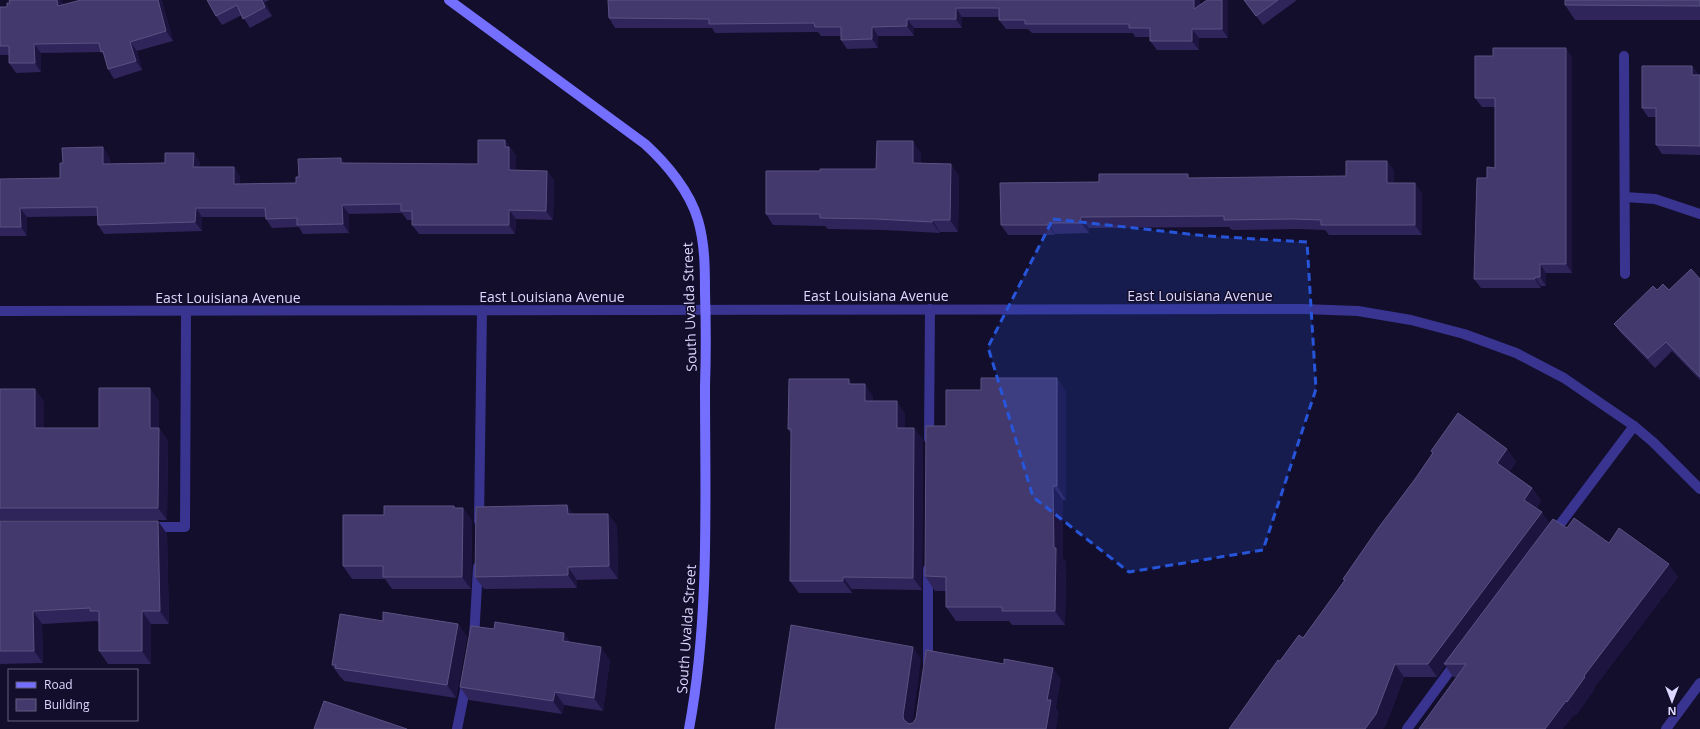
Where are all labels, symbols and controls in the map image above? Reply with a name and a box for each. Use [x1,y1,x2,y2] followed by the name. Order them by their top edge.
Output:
[677,242,701,372] street label: South Uvalda Street
[803,286,949,305] street label: East Louisiana Avenue
[1127,286,1273,305] street label: East Louisiana Avenue
[479,287,625,306] street label: East Louisiana Avenue
[155,288,301,307] street label: East Louisiana Avenue
[672,564,700,694] street label: South Uvalda Street
[8,669,138,721] legend
[44,676,73,693] text: Road
[1652,681,1692,721] north arrow
[44,696,90,713] text: Building
[1668,704,1676,719] text: N

